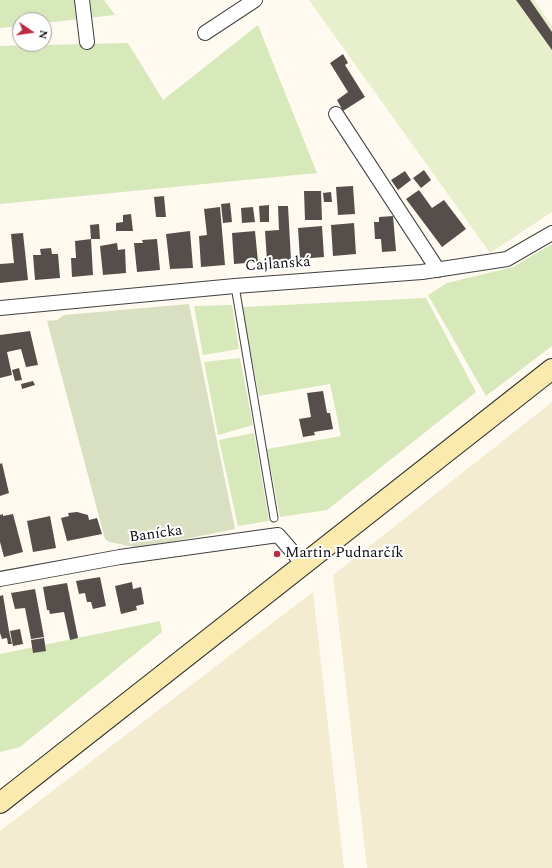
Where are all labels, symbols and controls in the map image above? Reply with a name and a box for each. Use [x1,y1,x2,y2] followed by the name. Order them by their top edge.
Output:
[12,12,52,52] north arrow
[34,28,52,41] text: N
[245,254,311,276] street label: Cajlanská
[128,522,184,548] street label: Banícka
[285,545,404,563] place label: Martin Pudnarčík
[272,549,282,559] marker: Martin Pudnarčík

